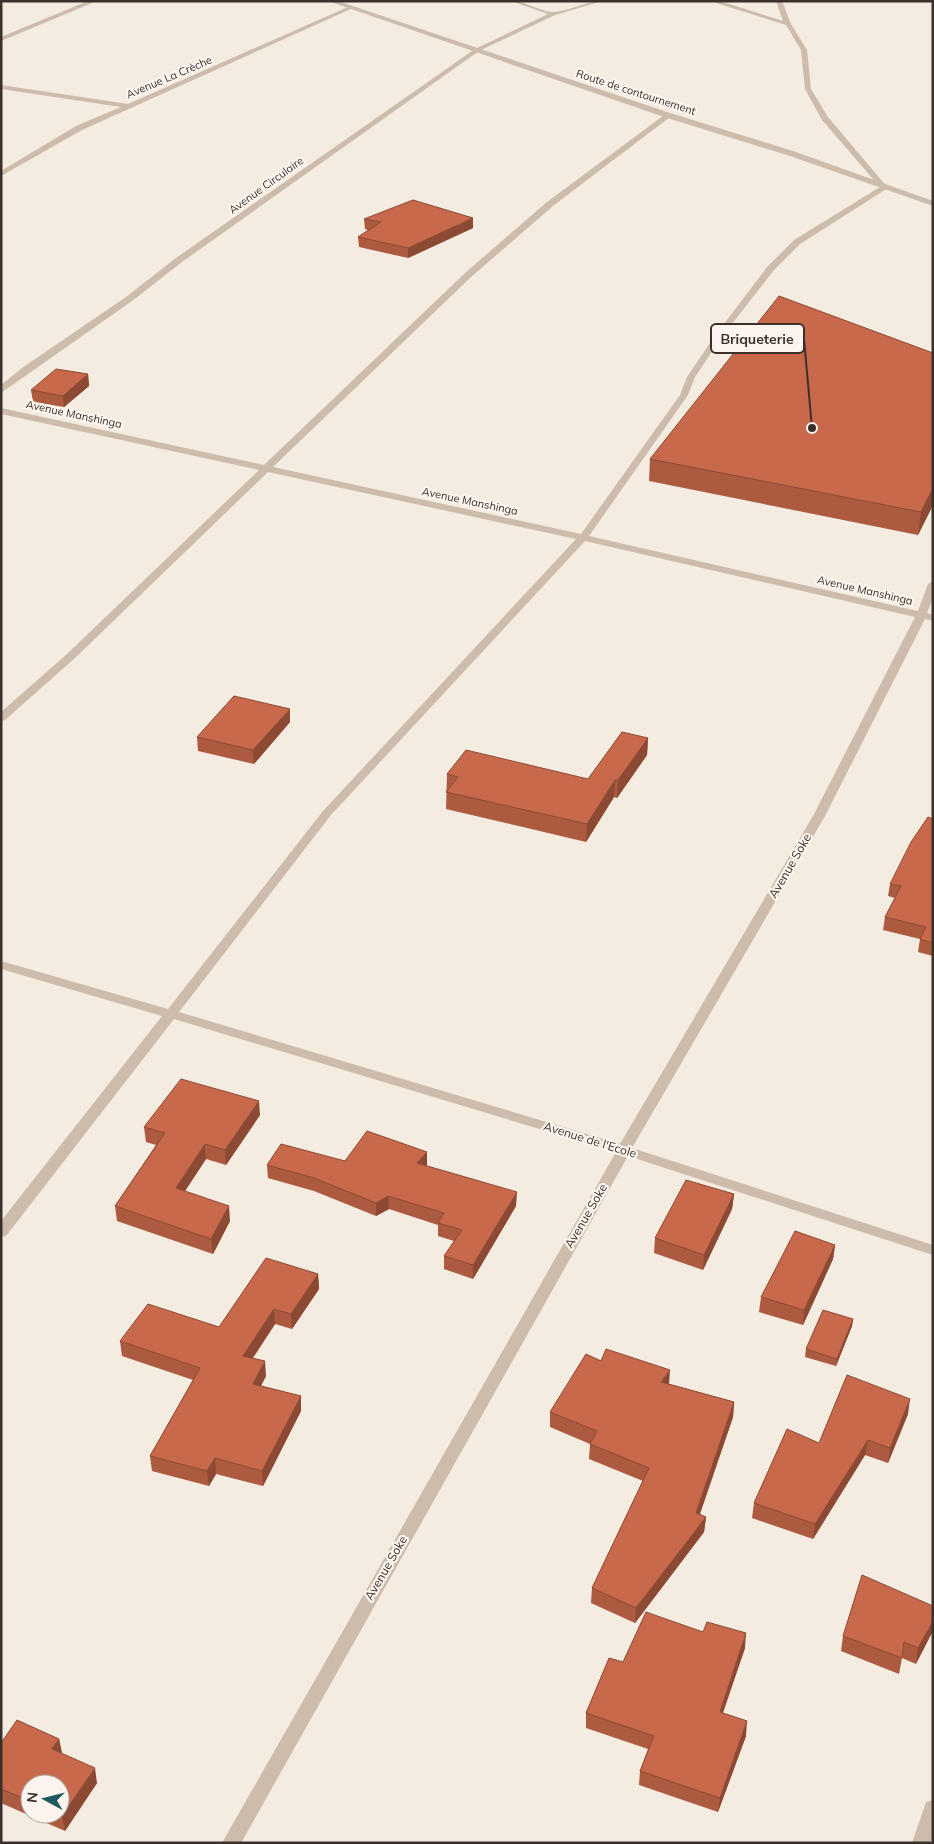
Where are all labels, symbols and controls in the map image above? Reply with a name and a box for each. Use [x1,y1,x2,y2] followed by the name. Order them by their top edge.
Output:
[124,53,214,101] street label: Avenue La Crèche
[574,66,698,118] street label: Route de contournement
[226,153,306,217] street label: Avenue Circulaire
[711,324,804,353] callout: Briqueterie
[720,330,794,348] text: Briqueterie
[25,397,123,431] street label: Avenue Manshinga
[421,484,519,518] street label: Avenue Manshinga
[816,572,914,608] street label: Avenue Manshinga
[765,831,814,901] street label: Avenue Soke
[542,1118,638,1161] street label: Avenue de l'Ecole
[561,1181,610,1251] street label: Avenue Soke
[361,1533,410,1603] street label: Avenue Soke
[20,1774,70,1824] north arrow
[23,1791,42,1804] text: N

